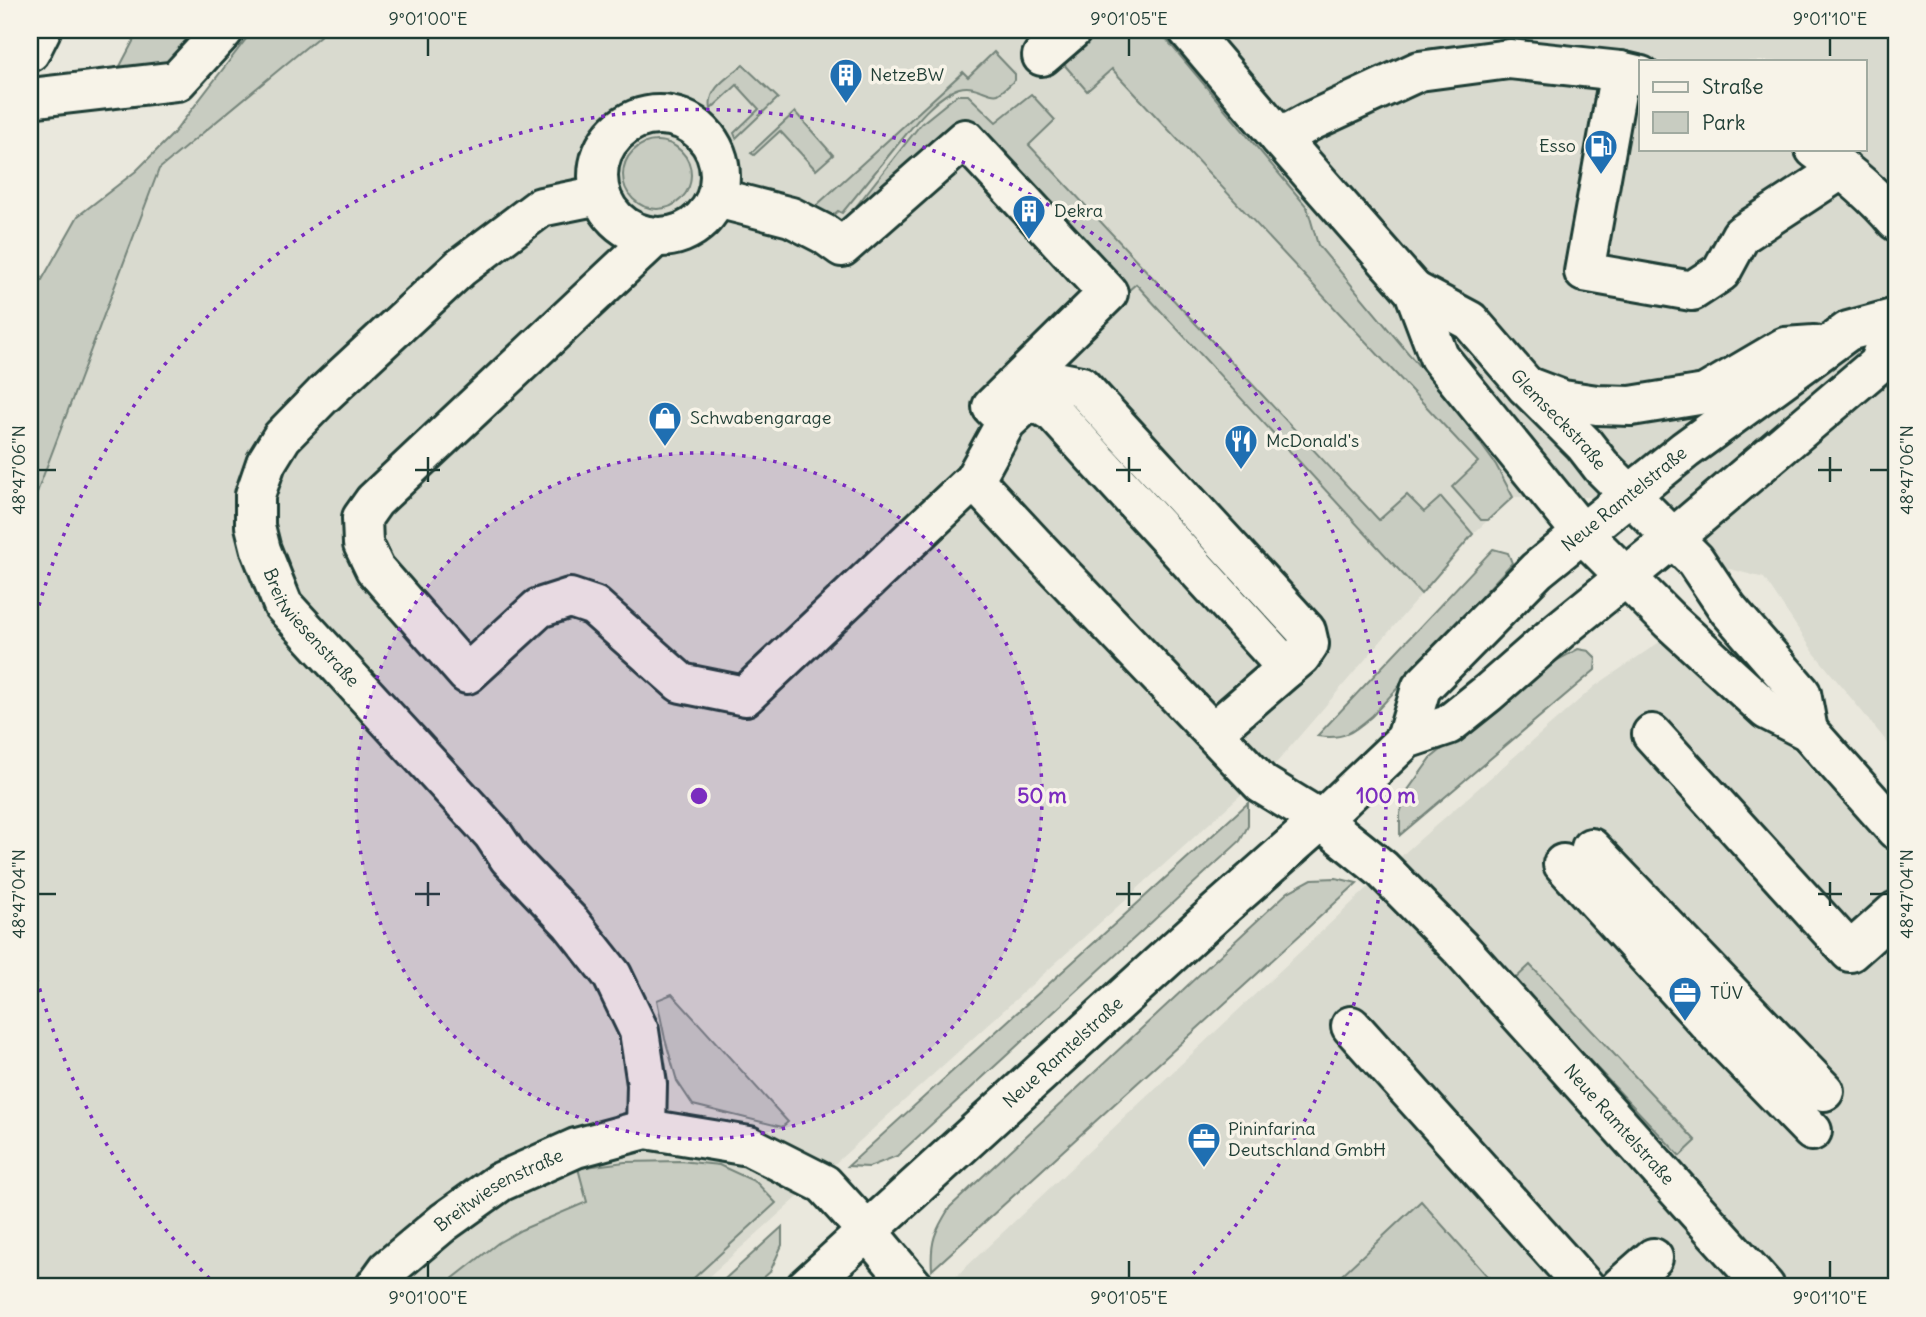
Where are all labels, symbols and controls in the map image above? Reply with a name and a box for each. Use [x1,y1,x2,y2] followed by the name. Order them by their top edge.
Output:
[388,7,468,30] text: 9°01'00"E
[1090,7,1168,30] text: 9°01'05"E
[1793,7,1867,30] text: 9°01'10"E
[827,56,865,105] building icon: NetzeBW
[1639,60,1867,150] legend
[870,63,944,86] place label: NetzeBW
[1702,73,1763,100] text: Straße
[1702,109,1745,136] text: Park
[1582,127,1620,176] fuel station icon: Esso
[1539,134,1576,157] place label: Esso
[1010,192,1048,241] building icon: Dekra
[1054,199,1103,222] place label: Dekra
[1506,364,1612,474] street label: Glemseckstraße
[646,399,684,448] shop icon: Schwabengarage
[690,406,831,429] place label: Schwabengarage
[1222,422,1260,471] restaurant icon: McDonald's
[7,425,30,515] text: 48°47'06"N
[1895,425,1918,515] text: 48°47'06"N
[1266,429,1359,452] place label: McDonald's
[1557,441,1691,556] street label: Neue Ramtelstraße
[259,565,364,692] street label: Breitwiesenstraße
[1017,782,1067,809] text: 50 m
[1356,782,1416,809] text: 100 m
[687,784,711,808] centre of rings
[7,849,30,939] text: 48°47'04"N
[1895,849,1918,939] text: 48°47'04"N
[1666,974,1704,1023] office icon: TÜV
[1710,981,1743,1004] place label: TÜV
[998,991,1128,1113] street label: Neue Ramtelstraße
[1559,1059,1680,1190] street label: Neue Ramtelstraße
[1228,1117,1386,1161] place label: Pininfarina Deutschland GmbH
[1185,1120,1223,1169] office icon: Pininfarina Deutschland GmbH
[429,1143,566,1236] street label: Breitwiesenstraße
[388,1286,468,1309] text: 9°01'00"E
[1090,1286,1168,1309] text: 9°01'05"E
[1793,1286,1867,1309] text: 9°01'10"E

